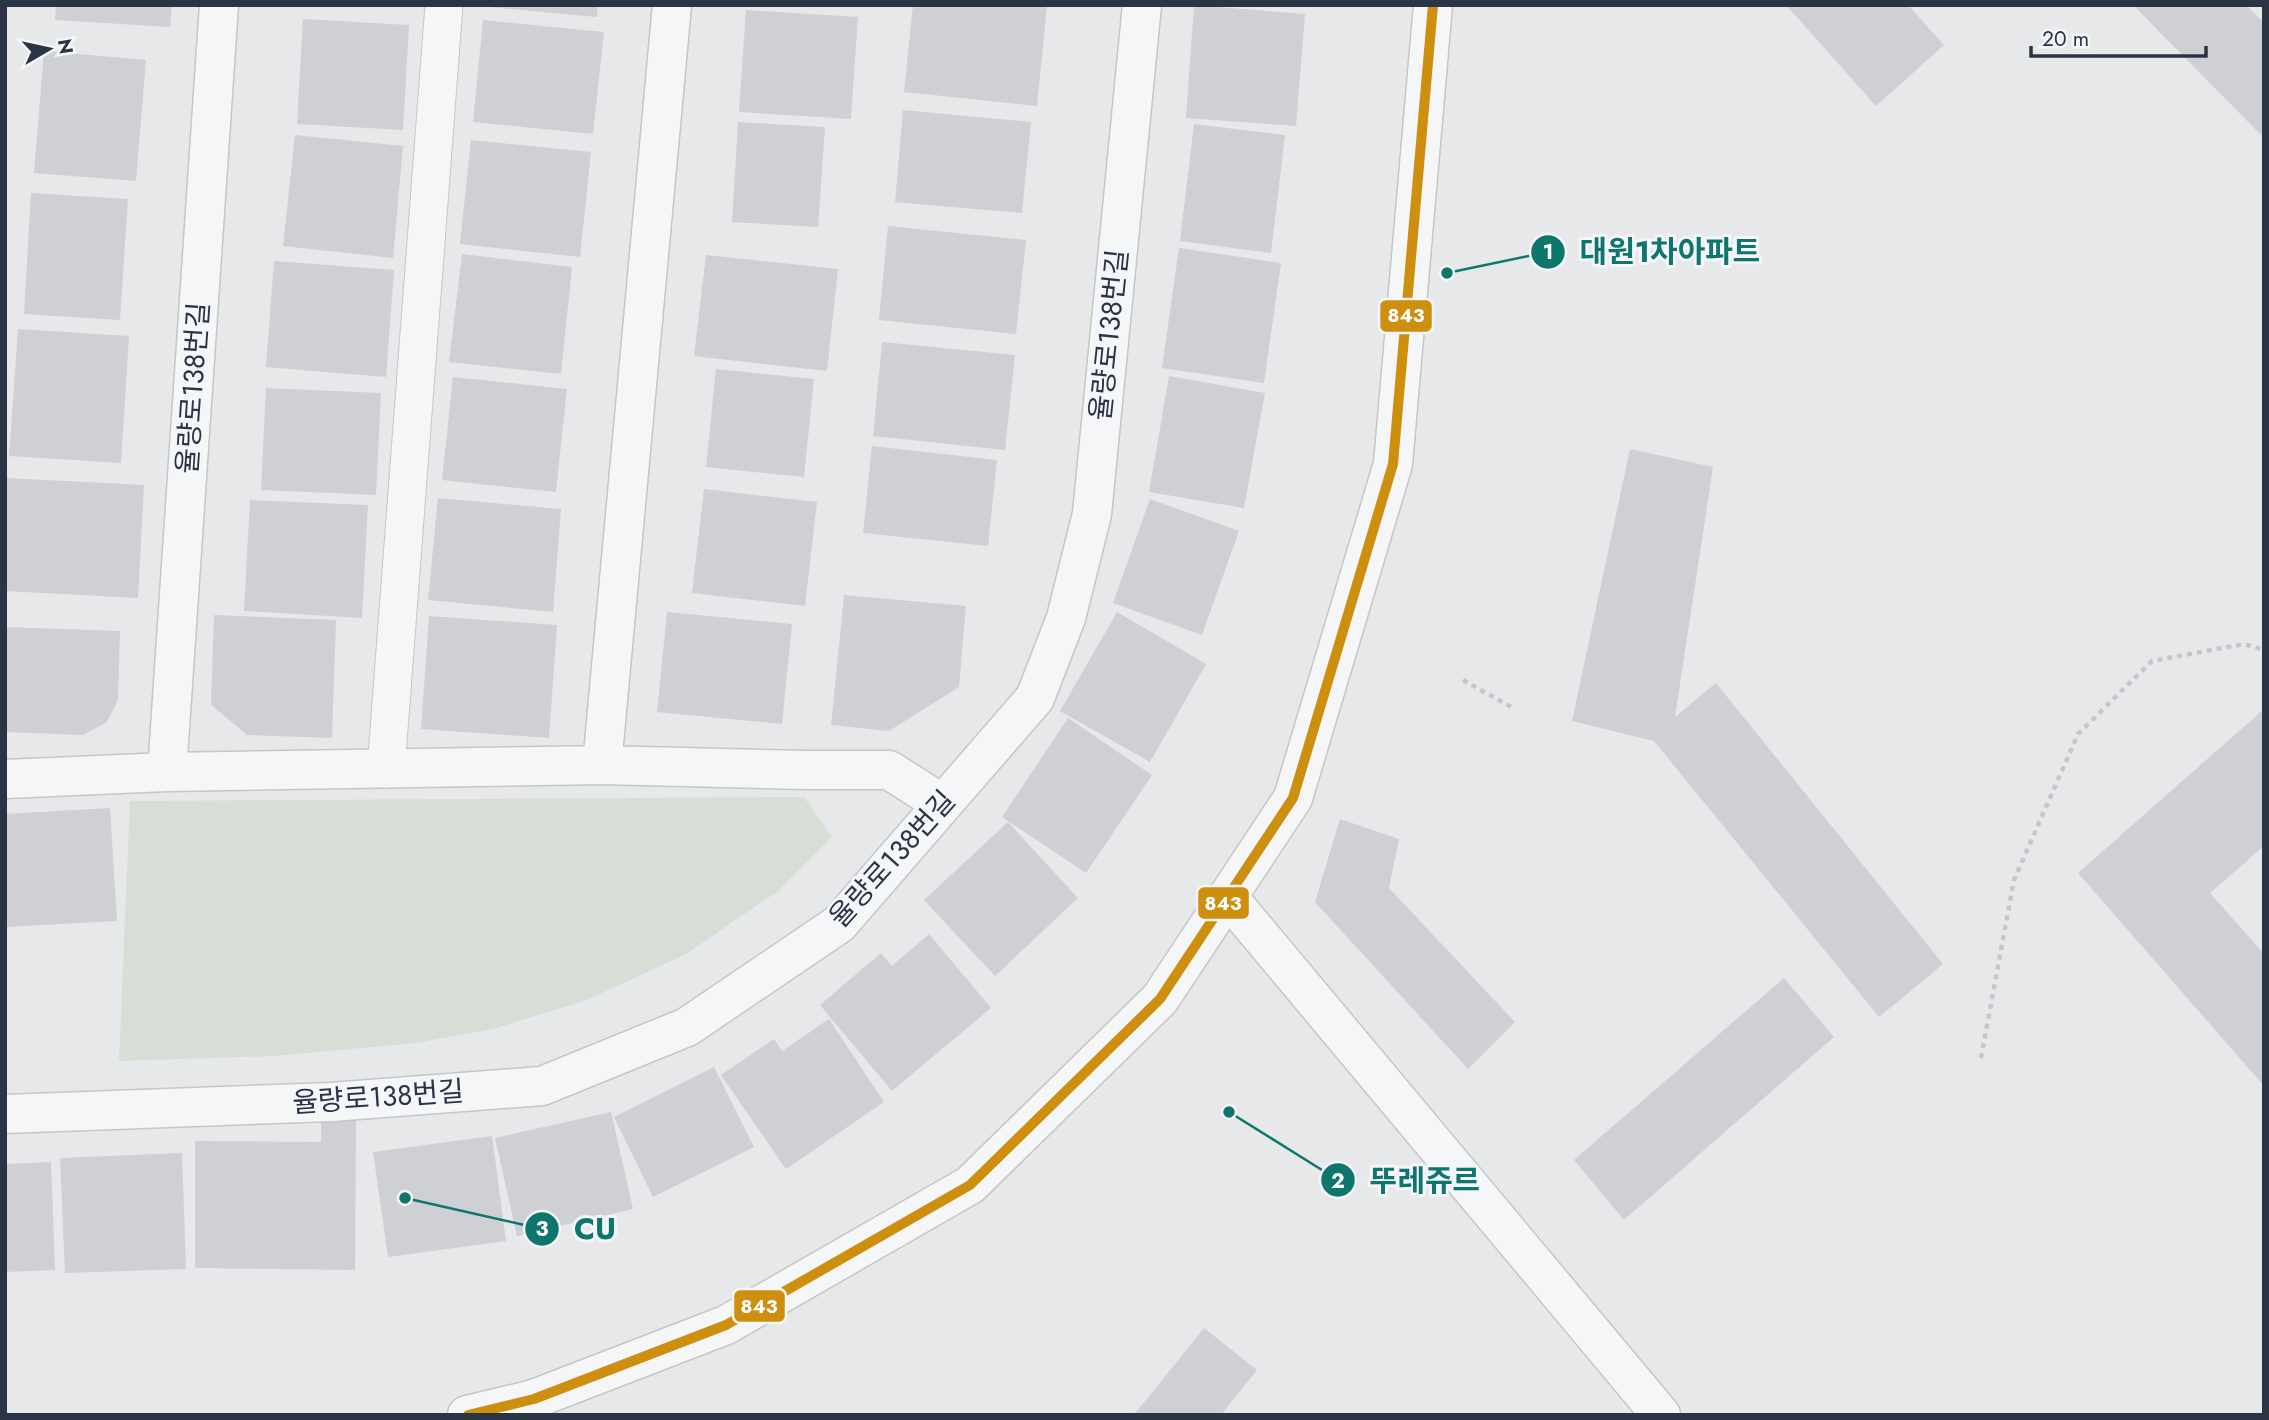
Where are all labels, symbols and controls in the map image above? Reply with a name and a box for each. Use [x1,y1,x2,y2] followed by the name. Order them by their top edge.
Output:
[14,14,84,84] north arrow
[2031,14,2206,58] scale bar
[2042,24,2089,54] text: 20 m
[51,37,80,56] text: N
[1531,226,1775,277] callout: 대원1차아파트
[1580,230,1760,273] text: 대원1차아파트
[1543,237,1553,267] text: 1
[1080,247,1138,423] street label: 율량로138번길
[1379,299,1433,333] line badge: 843
[167,301,219,475] street label: 율량로138번길
[1388,302,1425,329] text: 843
[819,781,965,937] street label: 율량로138번길
[1197,886,1250,920] line badge: 843
[1205,890,1242,917] text: 843
[291,1071,465,1123] street label: 율량로138번길
[1321,1155,1494,1206] callout: 뚜레쥬르
[1370,1159,1480,1202] text: 뚜레쥬르
[1331,1166,1345,1196] text: 2
[525,1203,630,1254] callout: CU
[574,1207,616,1250] text: CU
[535,1214,549,1244] text: 3
[733,1289,786,1323] line badge: 843
[741,1293,778,1320] text: 843

